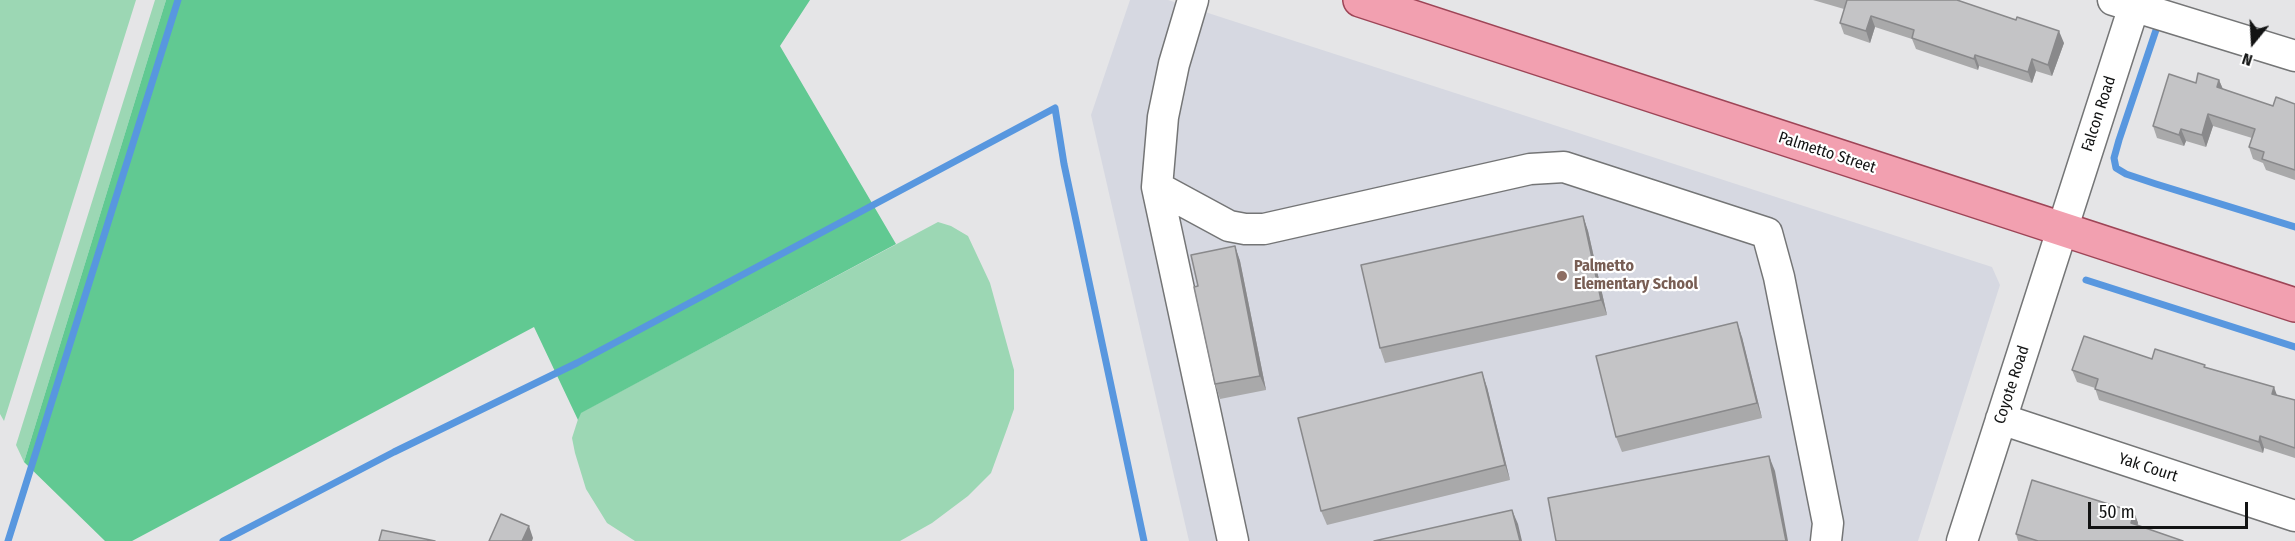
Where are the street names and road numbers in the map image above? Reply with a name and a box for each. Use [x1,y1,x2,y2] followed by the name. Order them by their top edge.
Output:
[2078,74,2120,154] street label: Falcon Road
[1776,128,1878,178] street label: Palmetto Street
[1990,343,2034,427] street label: Coyote Road
[2116,449,2180,487] street label: Yak Court

